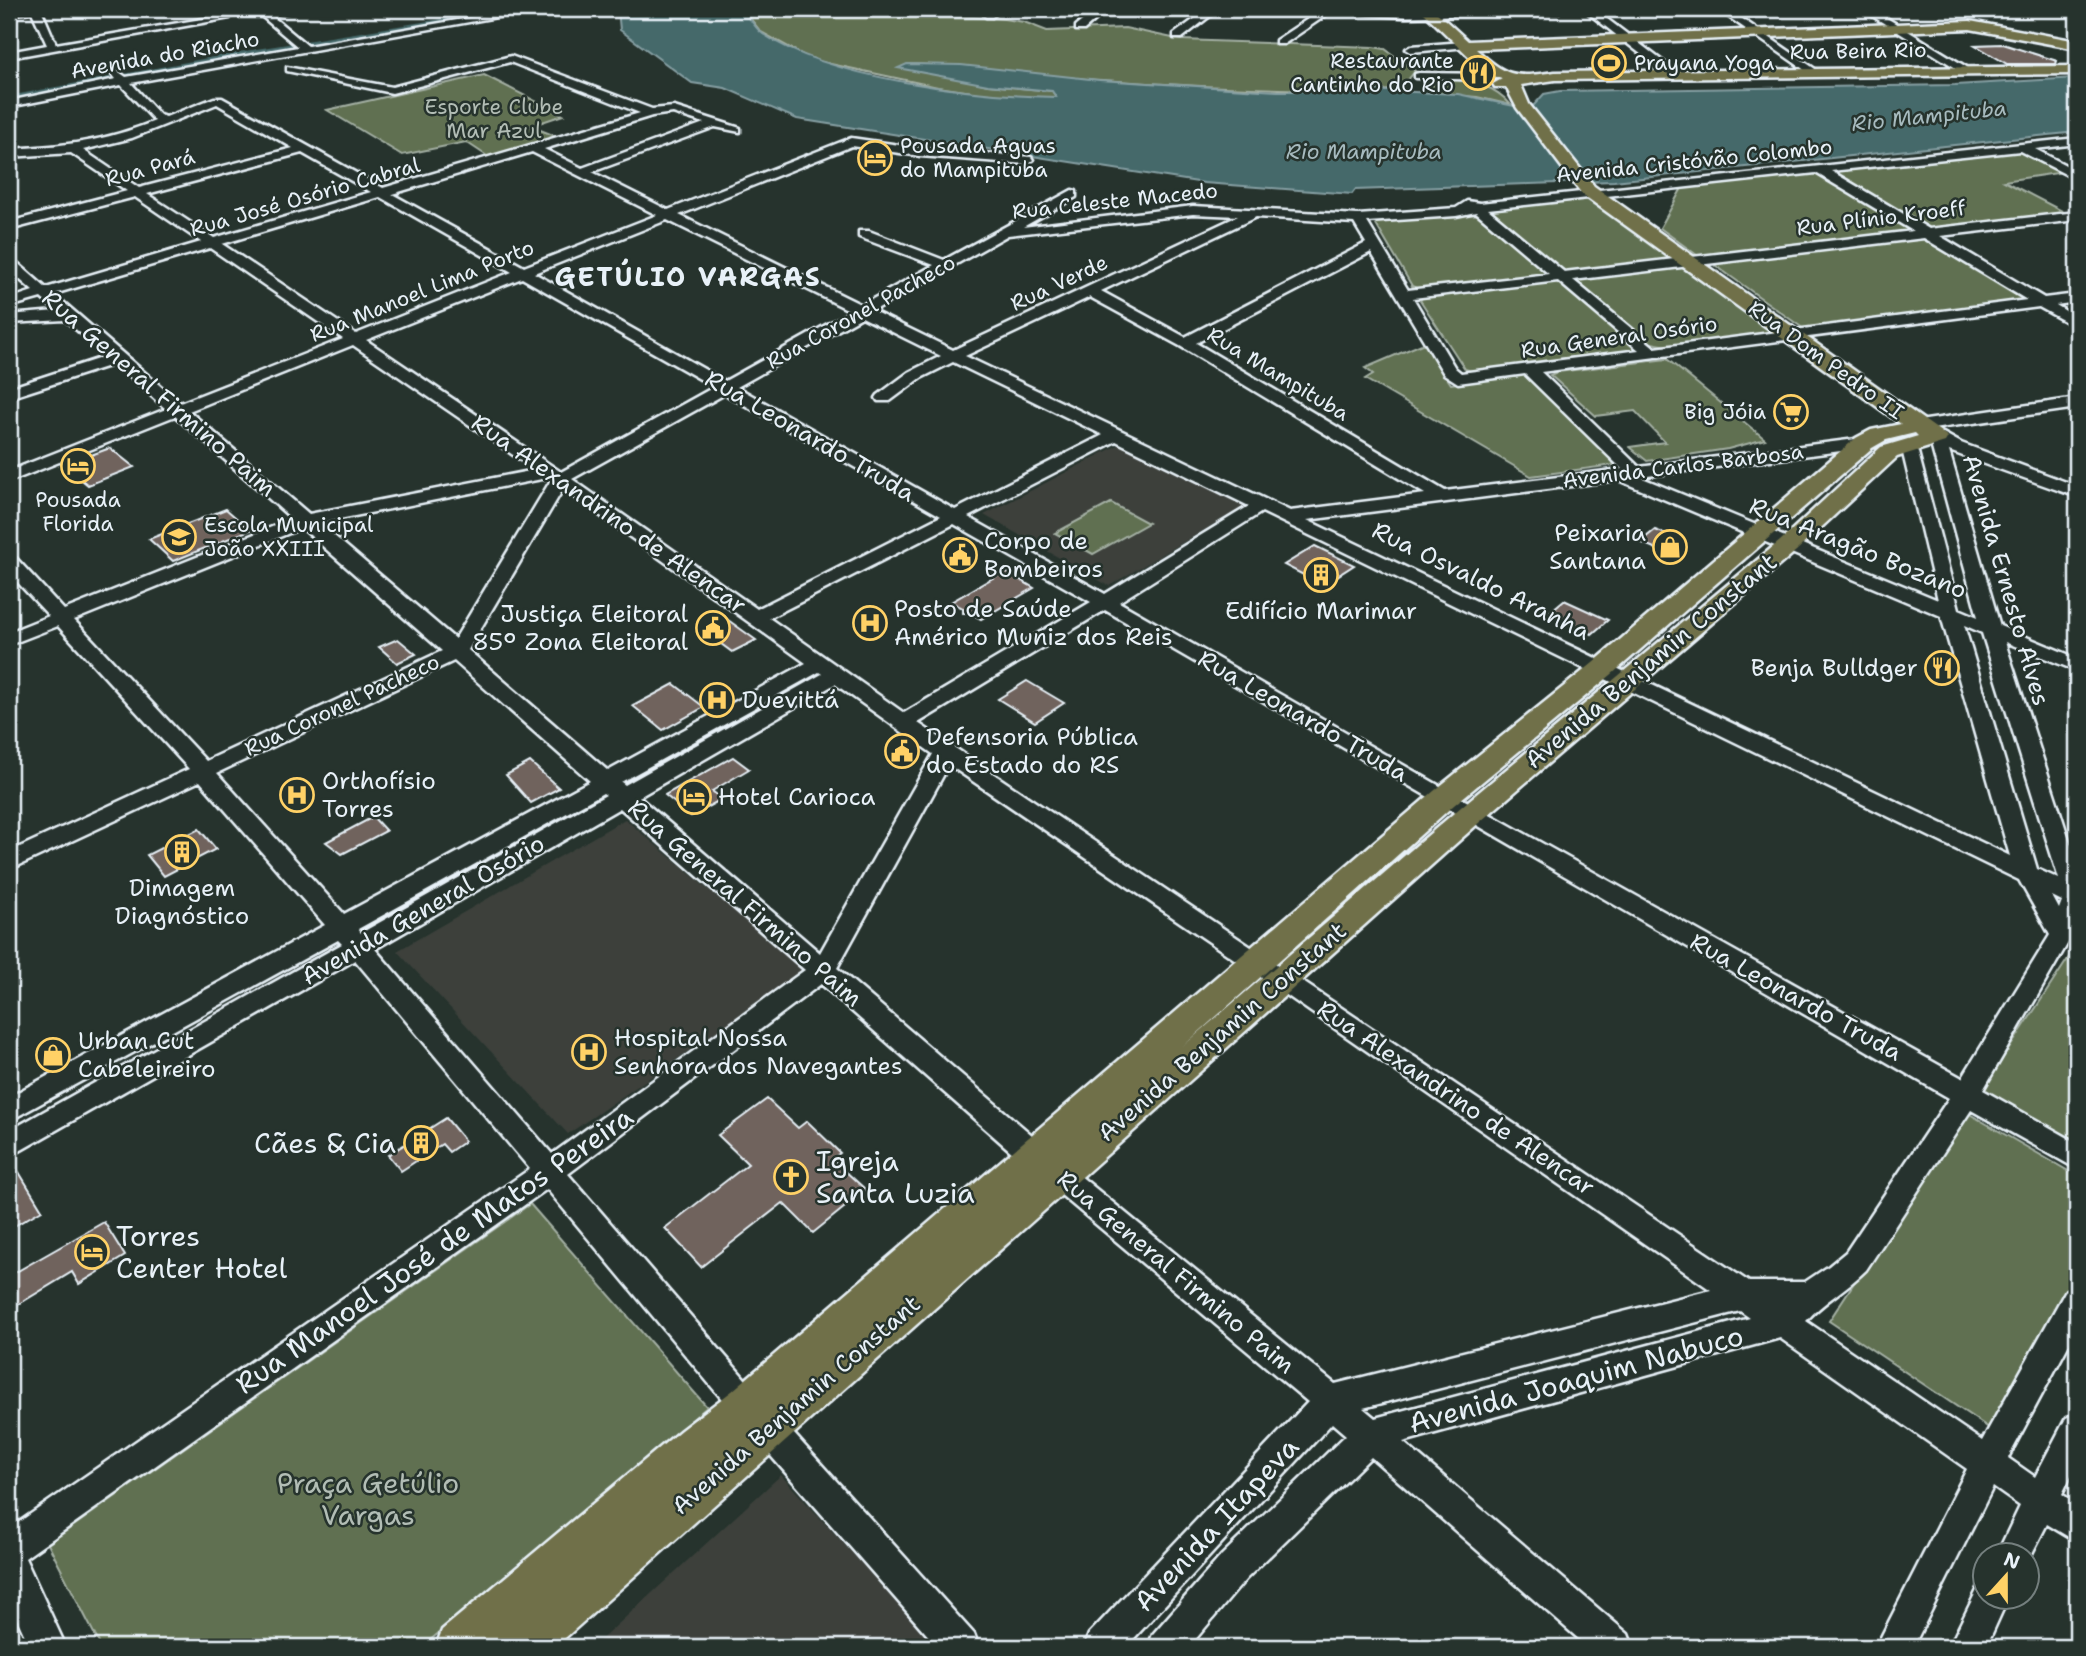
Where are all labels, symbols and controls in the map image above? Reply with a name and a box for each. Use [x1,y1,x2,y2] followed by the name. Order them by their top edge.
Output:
[69,25,261,85] street label: Avenida do Riacho
[1789,36,1927,66] street label: Rua Beira Rio
[1590,44,1628,82] sports icon: Prayana Yoga
[1290,47,1454,99] place label: Restaurante Cantinho do Rio
[1634,49,1774,77] place label: Prayana Yoga
[1459,54,1497,92] restaurant icon: Restaurante Cantinho do Rio
[425,93,564,145] park label: Esporte Clube Mar Azul
[1850,94,2008,138] water label: Rio Mampituba
[900,132,1056,184] place label: Pousada Aguas do Mampituba
[1554,133,1834,189] street label: Avenida Cristóvão Colombo
[1286,138,1442,166] water label: Rio Mampituba
[856,139,894,177] hotel icon: Pousada Aguas do Mampituba
[102,143,198,193] street label: Rua Pará
[187,151,424,243] street label: Rua José Osório Cabral
[1011,176,1219,226] street label: Rua Celeste Macedo
[1795,194,1967,242] street label: Rua Plínio Kroeff
[306,233,538,349] street label: Rua Manoel Lima Porto
[761,248,961,376] street label: Rua Coronel Pacheco
[1006,248,1112,318] street label: Rua Verde
[554,258,822,294] district label: GETÚLIO VARGAS
[35,282,283,504] street label: Rua General Firmino Paim
[1743,294,1909,426] street label: Rua Dom Pedro II
[1519,309,1719,365] street label: Rua General Osório
[1202,321,1354,427] street label: Rua Mampituba
[699,363,921,509] street label: Rua Leonardo Truda
[1772,393,1810,431] supermarket icon: Big Jóia
[1684,398,1766,426] place label: Big Jóia
[465,407,753,621] street label: Rua Alexandrino de Alencar
[1561,437,1805,495] street label: Avenida Carlos Barbosa
[59,447,97,485] hotel icon: Pousada Florida
[1955,451,2057,709] street label: Avenida Ernesto Alves
[35,486,121,538] place label: Pousada Florida
[1744,490,1972,606] street label: Rua Aragão Bozano
[204,511,374,563] place label: Escola Municipal João XXIII
[1367,514,1595,648] street label: Rua Osvaldo Aranha
[1549,517,1646,577] place label: Peixaria Santana
[160,518,198,556] school or university icon: Escola Municipal João XXIII
[984,525,1103,585] place label: Corpo de Bombeiros
[1651,528,1689,566] shop icon: Peixaria Santana
[941,536,979,574] public building icon: Corpo de Bombeiros
[1518,546,1784,776] street label: Avenida Benjamin Constant
[1302,556,1340,594] building icon: Edifício Marimar
[894,593,1173,653] place label: Posto de Saúde Américo Muniz dos Reis
[1225,595,1417,627] place label: Edifício Marimar
[472,598,689,658] place label: Justiça Eleitoral 85° Zona Eleitoral
[851,604,889,642] hospital icon: Posto de Saúde Américo Muniz dos Reis
[694,609,732,647] public building icon: Justiça Eleitoral 85° Zona Eleitoral
[1192,643,1414,789] street label: Rua Leonardo Truda
[240,647,444,763] street label: Rua Coronel Pacheco
[1923,649,1961,687] restaurant icon: Benja Bulldger
[1751,652,1918,684] place label: Benja Bulldger
[698,681,736,719] hospital icon: Duevittá
[742,684,839,716] place label: Duevittá
[926,721,1138,781] place label: Defensoria Pública do Estado do RS
[883,732,921,770] public building icon: Defensoria Pública do Estado do RS
[322,765,436,825] place label: Orthofísio Torres
[278,776,316,814] hospital icon: Orthofísio Torres
[675,778,713,816] hotel icon: Hotel Carioca
[718,781,875,813] place label: Hotel Carioca
[621,792,869,1014] street label: Rua General Firmino Paim
[296,827,550,993] street label: Avenida General Osório
[163,833,201,871] building icon: Dimagem Diagnóstico
[115,872,249,932] place label: Dimagem Diagnóstico
[1091,915,1353,1149] street label: Avenida Benjamin Constant
[1684,925,1908,1069] street label: Rua Leonardo Truda
[1311,993,1601,1203] street label: Rua Alexandrino de Alencar
[614,1022,903,1082] place label: Hospital Nossa Senhora dos Navegantes
[78,1025,216,1085] place label: Urban Cut Cabeleireiro
[570,1033,608,1071] hospital icon: Hospital Nossa Senhora dos Navegantes
[34,1036,72,1074] shop icon: Urban Cut Cabeleireiro
[228,1098,640,1402] street label: Rua Manoel José de Matos Pereira
[254,1124,396,1162] place label: Cães & Cia
[402,1124,440,1162] building icon: Cães & Cia
[816,1142,975,1212] place label: Igreja Santa Luzia
[772,1158,810,1196] church icon: Igreja Santa Luzia
[1050,1163,1302,1381] street label: Rua General Firmino Paim
[116,1217,288,1287] place label: Torres Center Hotel
[73,1233,111,1271] hotel icon: Torres Center Hotel
[665,1288,927,1522] street label: Avenida Benjamin Constant
[1405,1316,1747,1442] street label: Avenida Joaquim Nabuco
[1125,1428,1307,1620] street label: Avenida Itapeva
[277,1464,459,1534] park label: Praça Getúlio Vargas
[1970,1540,2040,1610] north arrow
[2000,1546,2023,1575] text: N

